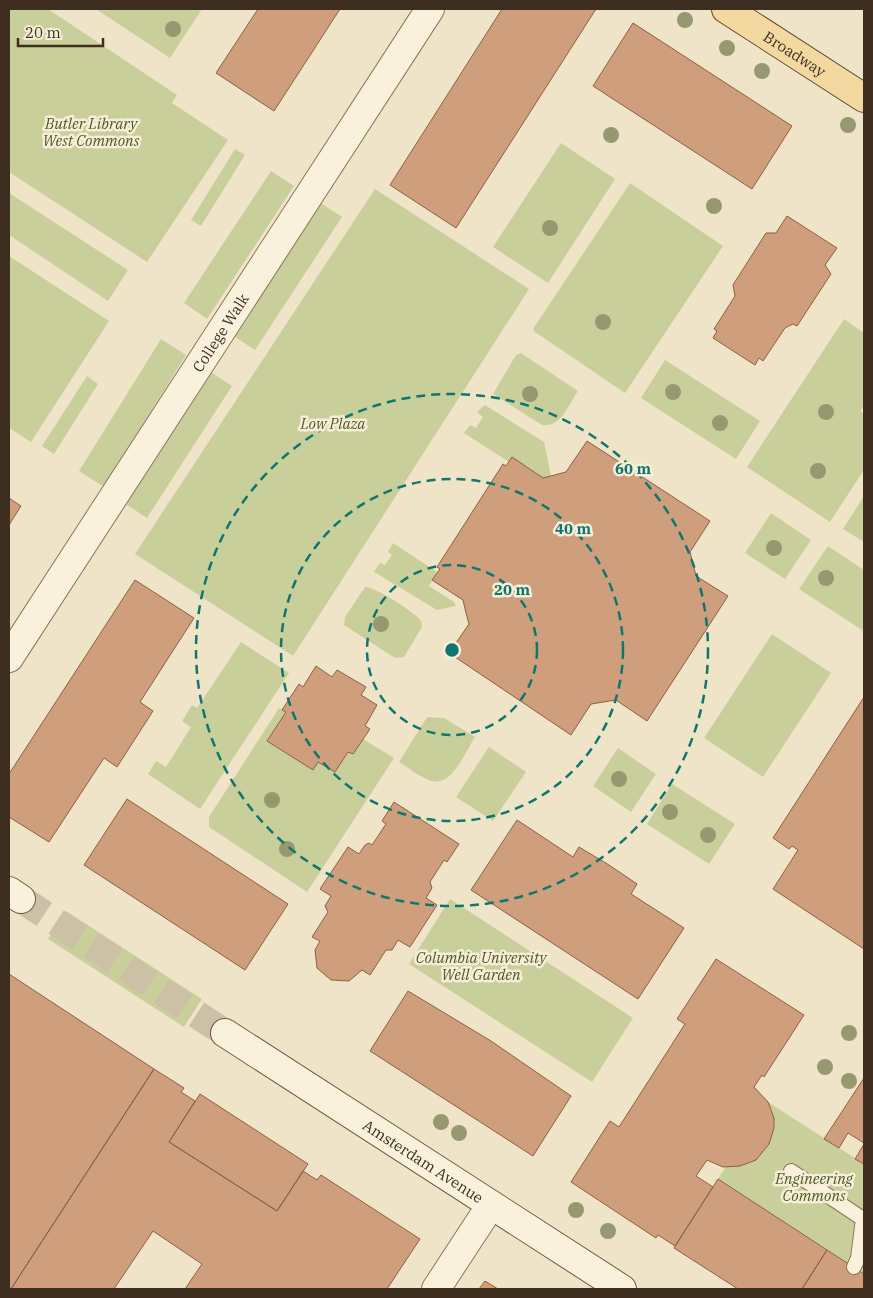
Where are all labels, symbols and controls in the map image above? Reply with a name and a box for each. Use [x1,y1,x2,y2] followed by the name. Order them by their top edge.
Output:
[18,15,102,47] scale bar
[25,23,61,42] text: 20 m
[760,26,830,80] street label: Broadway
[43,114,140,150] park label: Butler Library West Commons
[188,289,253,375] street label: College Walk
[300,414,366,433] park label: Low Plaza
[615,459,651,478] text: 60 m
[555,519,591,538] text: 40 m
[494,580,530,599] text: 20 m
[443,641,461,659] centre of rings
[416,948,547,984] park label: Columbia University Well Garden
[359,1115,487,1207] street label: Amsterdam Avenue
[774,1169,854,1205] park label: Engineering Commons

